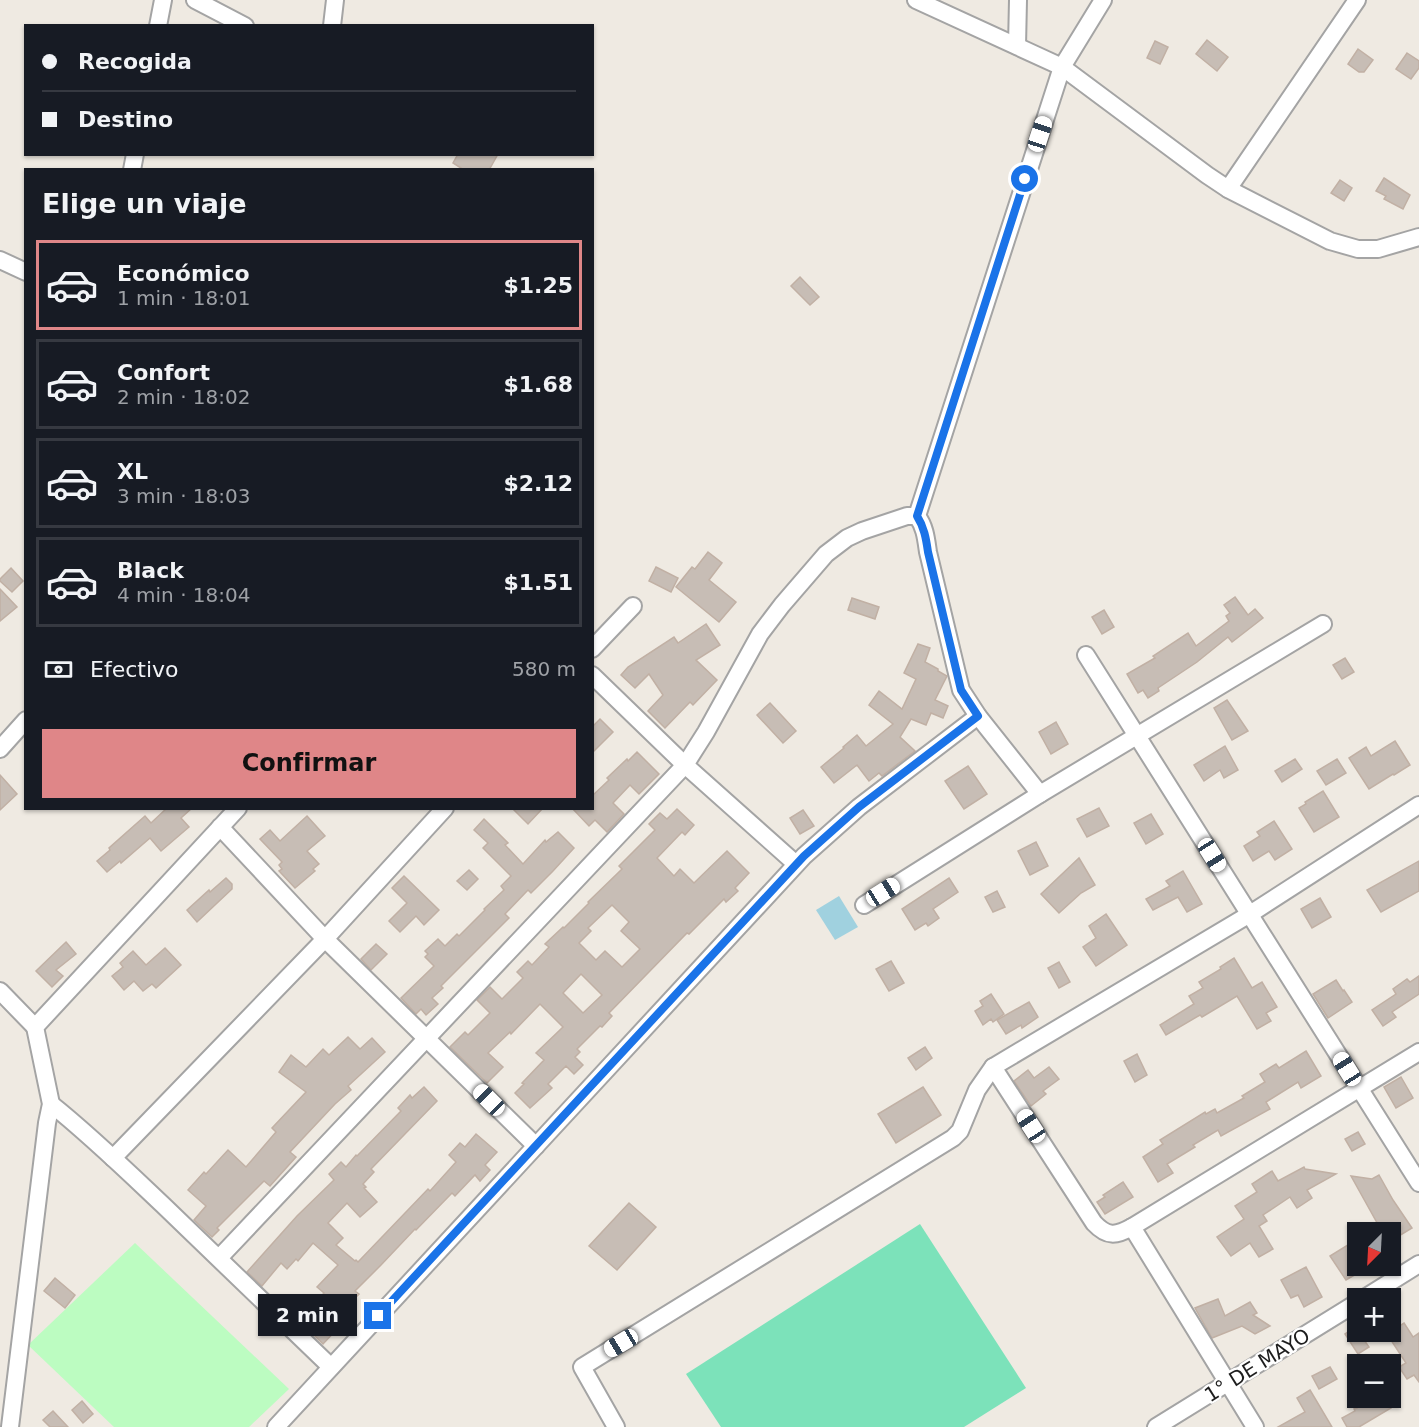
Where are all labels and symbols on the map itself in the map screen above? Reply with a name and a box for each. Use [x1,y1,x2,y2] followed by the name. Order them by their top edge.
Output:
[1026,114,1054,154] car
[1011,165,1038,192] route start
[1195,835,1229,875] car
[863,875,903,909] car
[1330,1049,1364,1089] car
[470,1081,508,1119] car
[1014,1106,1048,1146] car
[1347,1222,1401,1276] north arrow
[258,1295,357,1337] callout: 2 min
[364,1302,391,1329] route end
[1200,1323,1314,1407] street label: 1° DE MAYO
[601,1326,641,1360] car

